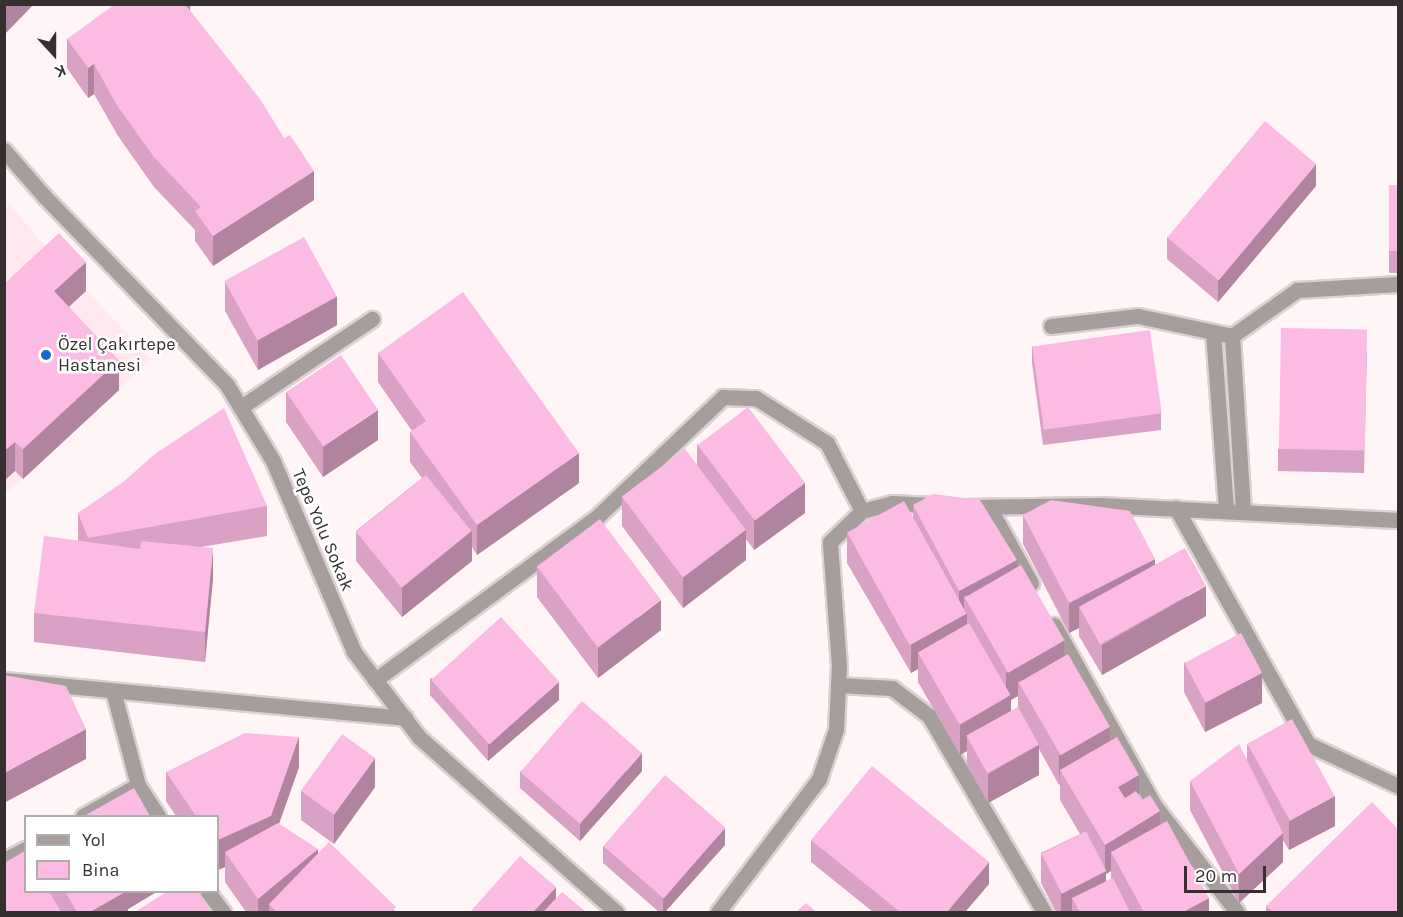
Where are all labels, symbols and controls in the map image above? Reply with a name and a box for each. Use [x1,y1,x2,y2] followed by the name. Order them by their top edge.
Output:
[24,24,84,84] north arrow
[52,61,69,82] text: K
[58,334,175,376] place label: Özel Çakırtepe Hastanesi
[39,348,53,362] marker: Özel Çakırtepe Hastanesi
[288,466,358,594] street label: Tepe Yolu Sokak
[24,815,219,893] legend
[82,829,106,851] text: Yol
[1187,854,1270,892] scale bar
[82,859,119,881] text: Bina
[1195,865,1237,887] text: 20 m

